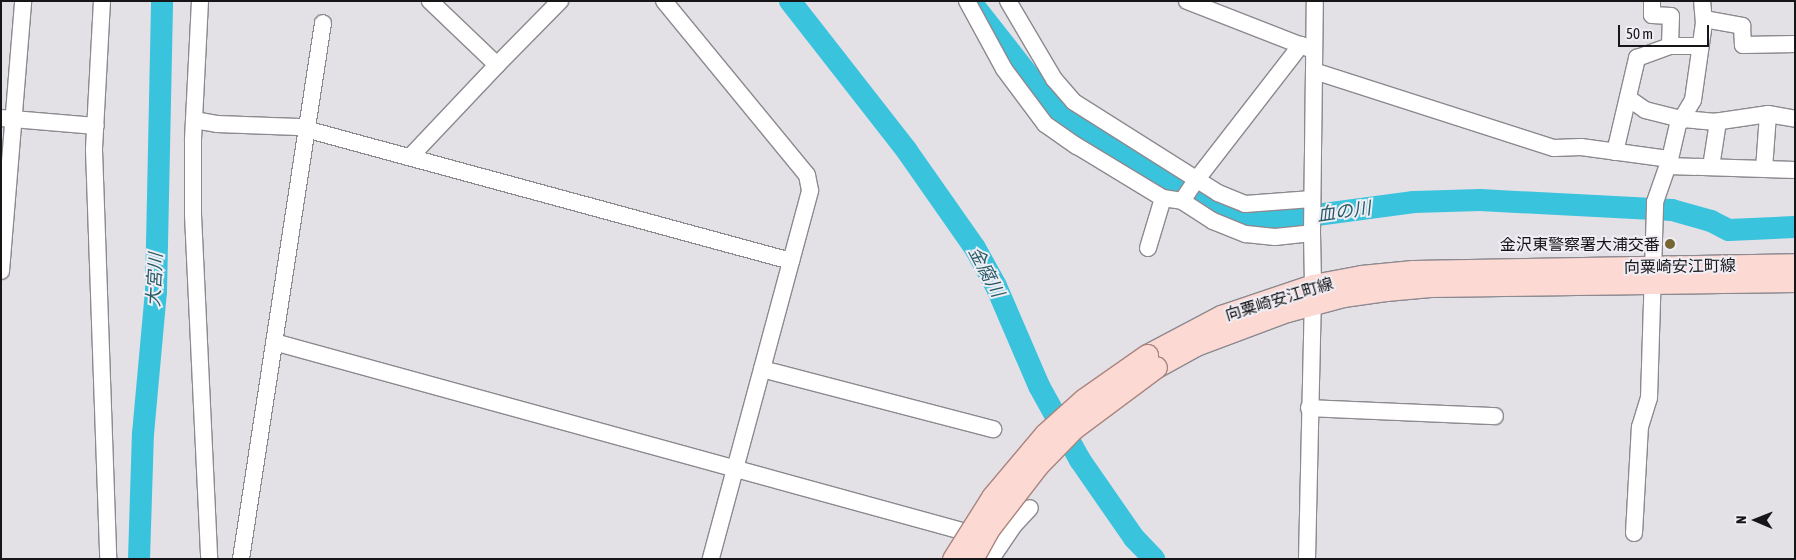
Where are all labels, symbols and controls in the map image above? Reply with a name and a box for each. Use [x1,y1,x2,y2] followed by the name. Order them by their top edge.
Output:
[1621,15,1712,47] scale bar
[1626,25,1653,42] text: 50 m
[1316,198,1372,226] water label: 血の川
[1500,234,1660,254] place label: 金沢東警察署大浦交番
[1664,238,1676,250] marker: 金沢東警察署大浦交番
[964,243,1008,301] water label: 金腐川
[143,252,167,308] water label: 大宮川
[1624,255,1736,277] street label: 向粟崎安江町線
[1223,273,1335,325] street label: 向粟崎安江町線
[1731,495,1781,545] north arrow
[1733,515,1749,524] text: N

